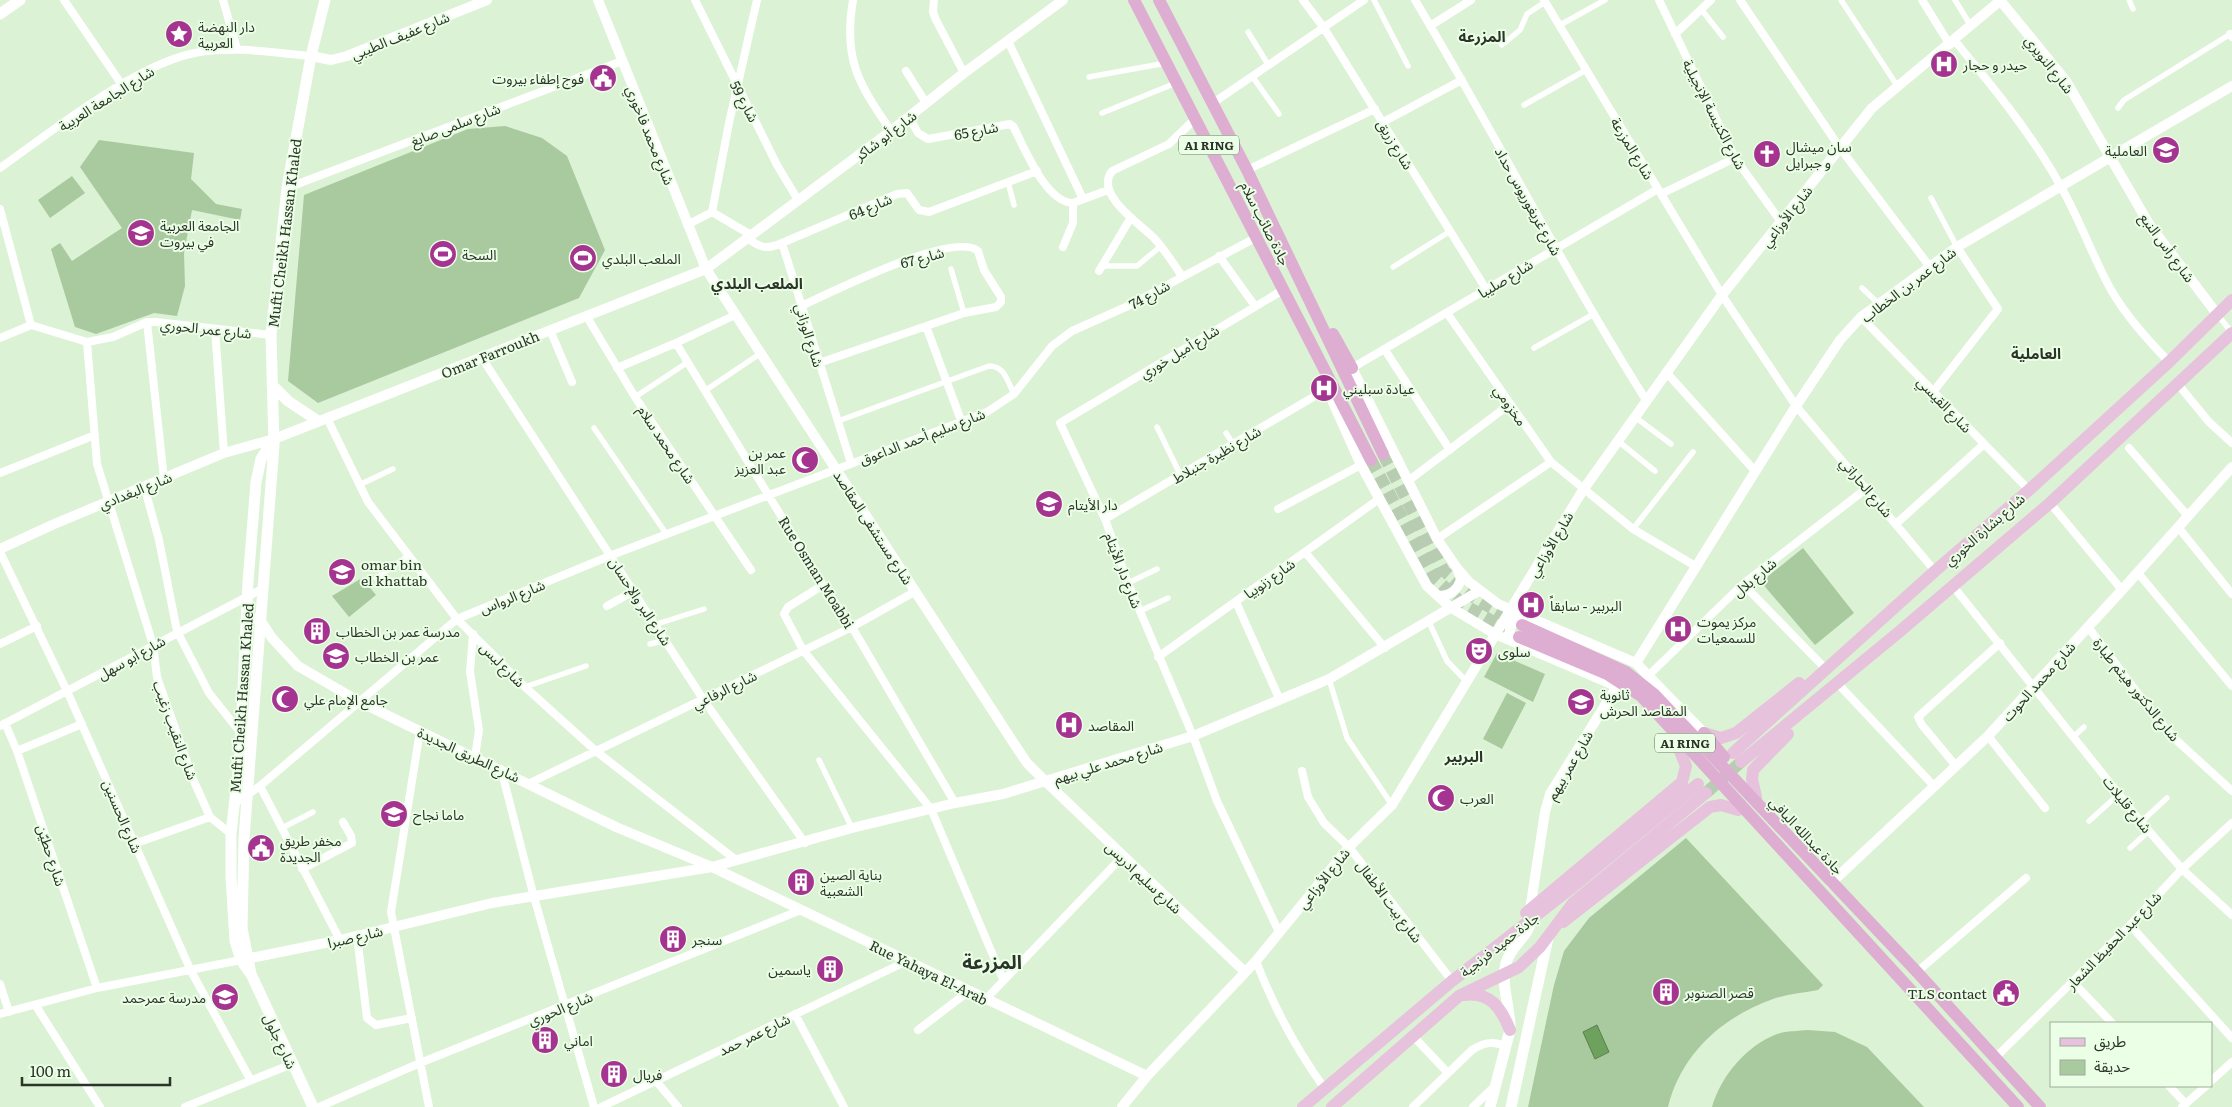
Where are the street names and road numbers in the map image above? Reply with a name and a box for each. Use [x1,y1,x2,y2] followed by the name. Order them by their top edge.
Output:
[348,6,453,66] street label: شارع عفيف الطيبي
[2019,31,2079,99] street label: شارع النويري
[1677,55,1751,174] street label: شارع الكنيسة الإنجيلية
[54,61,159,137] street label: شارع الجامعة العربية
[724,77,764,126] street label: شارع 59
[620,82,680,189] street label: شارع محمد فاخوري
[407,98,504,152] street label: شارع سلمى صايغ
[849,105,921,167] street label: شارع أبو شاكر
[1605,113,1659,184] street label: شارع المزرعة
[1371,115,1419,174] street label: شارع زريق
[952,116,1000,146] street label: شارع 65
[1179,136,1239,154] road number: A1 RING
[262,137,306,329] street label: Mufti Cheikh Hassan Khaled
[1489,143,1567,260] street label: شارع غريغوريوس حداد
[1234,177,1296,270] street label: جادة صائب سلام
[1756,181,1818,252] street label: شارع الأوزاعي
[845,188,896,226] street label: شارع 64
[2134,208,2200,287] street label: شارع رأس النبع
[898,242,947,274] street label: شارع 67
[1856,242,1961,328] street label: شارع عمر بن الخطاب
[1474,254,1537,304] street label: شارع صليبا
[1125,275,1174,315] street label: شارع 74
[789,301,829,370] street label: شارع الوزاني
[159,313,253,345] street label: شارع عمر الحوري
[1135,319,1224,385] street label: شارع أميل خوري
[438,325,542,383] street label: Omar Farroukh
[1911,371,1977,438] street label: شارع القيسي
[1488,381,1532,431] street label: مخزومي
[632,401,701,488] street label: شارع محمد سلام
[856,403,989,471] street label: شارع سليم أحمد الداعوق
[1168,420,1265,489] street label: شارع نظيرة جنبلاط
[1834,453,1898,523] street label: شارع الحاراتي
[95,466,175,516] street label: شارع البغدادي
[828,466,919,589] street label: شارع مستشفى المقاصد
[1939,488,2030,571] street label: شارع بشارة الخوري
[1523,507,1579,582] street label: شارع الأوزاعي
[774,512,860,632] street label: Rue Osman Moabbi
[1099,529,1148,612] street label: شارع دار الأيتام
[603,553,677,650] street label: شارع البر والإحسان
[1239,553,1300,605] street label: شارع زنوبيا
[1728,553,1782,603] street label: شارع بلال
[476,574,549,620] street label: شارع الرواس
[224,602,258,794] street label: Mufti Cheikh Hassan Khaled
[93,630,170,686] street label: شارع أبو سهل
[2087,633,2185,746] street label: شارع الدكتور هيثم طبارة
[475,637,530,692] street label: شارع لبس
[1997,637,2081,727] street label: شارع محمد الحوت
[688,665,761,715] street label: شارع الرفاعي
[147,677,203,783] street label: شارع النقيب زغيب
[414,721,524,788] street label: شارع الطريق الجديدة
[1541,726,1599,805] street label: شارع عمر بيهم
[1655,734,1715,752] road number: A1 RING
[1051,736,1166,790] street label: شارع محمد علي بيهم
[2097,771,2157,838] street label: شارع قليلات
[97,776,147,857] street label: شارع الحسنين
[1764,791,1849,880] street label: جادة عبدالله اليافي
[31,822,71,889] street label: شارع حطيّن
[1100,836,1187,919] street label: شارع سليم ادريس
[1292,843,1356,914] street label: شارع الأوزاعي
[1351,855,1428,948] street label: شارع بيت الأطفال
[2060,886,2167,996] street label: شارع عبد الحفيظ الشعار
[1455,907,1543,981] street label: جادة حميد فرنجية
[325,920,385,954] street label: شارع صبرا
[867,935,991,1009] street label: Rue Yahaya El-Arab
[525,986,596,1032] street label: شارع الحوري
[715,1008,794,1062] street label: شارع عمر حمد
[258,1010,303,1073] street label: شارع جلول

